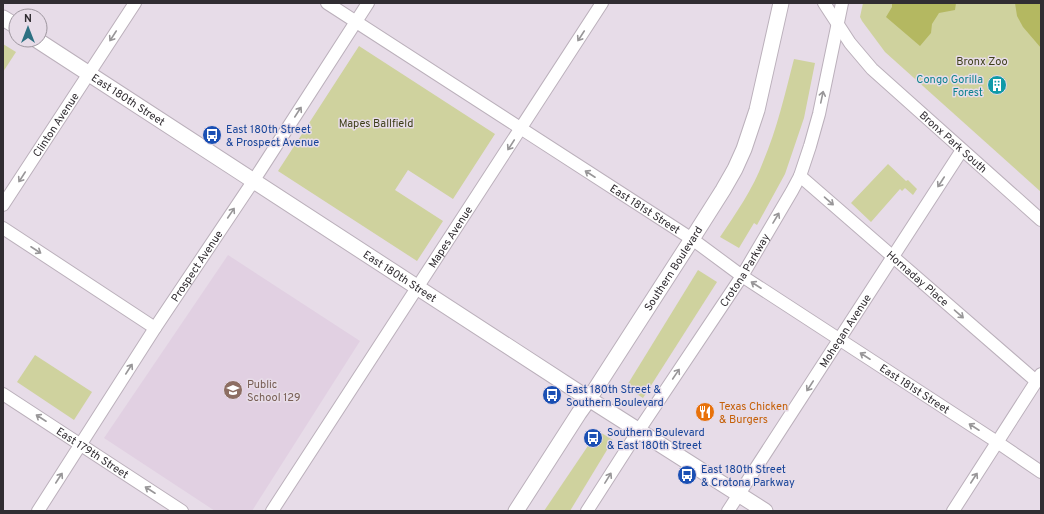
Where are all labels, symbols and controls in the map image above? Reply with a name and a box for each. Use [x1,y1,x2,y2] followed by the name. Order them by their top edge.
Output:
[8,8,48,48] north arrow
[24,12,32,26] text: N
[109,30,117,42] one-way arrow
[577,30,585,41] one-way arrow
[956,55,1008,69] park label: Bronx Zoo
[88,71,167,129] street label: East 180th Street
[916,73,983,100] place label: Congo Gorilla Forest
[986,74,1008,96] building icon: Congo Gorilla Forest
[30,90,83,160] street label: Clinton Avenue
[819,91,827,104] one-way arrow
[294,106,302,118] one-way arrow
[916,109,990,176] street label: Bronx Park South
[339,117,413,131] park label: Mapes Ballfield
[226,123,319,150] place label: East 180th Street & Prospect Avenue
[201,124,223,146] bus stop icon: East 180th Street & Prospect Avenue
[506,139,514,151] one-way arrow
[584,169,596,177] one-way arrow
[18,171,26,182] one-way arrow
[937,176,945,187] one-way arrow
[607,182,683,238] street label: East 181st Street
[824,197,835,206] one-way arrow
[426,204,476,271] street label: Mapes Avenue
[227,208,235,219] one-way arrow
[773,212,781,224] one-way arrow
[642,224,706,314] street label: Southern Boulevard
[168,228,226,305] street label: Prospect Avenue
[717,231,774,310] street label: Crotona Parkway
[30,245,41,254] one-way arrow
[360,248,439,306] street label: East 180th Street
[883,248,951,310] street label: Hornaday Place
[751,281,762,289] one-way arrow
[817,292,875,371] street label: Mohegan Avenue
[954,310,964,319] one-way arrow
[860,352,871,360] one-way arrow
[876,361,952,417] street label: East 181st Street
[126,363,134,375] one-way arrow
[672,369,680,380] one-way arrow
[247,378,301,405] place label: Public School 129
[222,379,244,401] school or university icon: Public School 129
[806,380,814,391] one-way arrow
[566,383,664,410] place label: East 180th Street & Southern Boulevard
[541,384,563,406] bus stop icon: East 180th Street & Southern Boulevard
[719,400,788,427] place label: Texas Chicken & Burgers
[694,401,716,423] restaurant icon: Texas Chicken & Burgers
[35,414,47,422] one-way arrow
[968,422,980,430] one-way arrow
[53,425,131,482] street label: East 179th Street
[607,426,705,453] place label: Southern Boulevard & East 180th Street
[582,427,604,449] bus stop icon: Southern Boulevard & East 180th Street
[701,463,795,490] place label: East 180th Street & Crotona Parkway
[676,464,698,486] bus stop icon: East 180th Street & Crotona Parkway
[56,472,64,484] one-way arrow
[970,472,978,484] one-way arrow
[604,473,612,484] one-way arrow
[144,486,155,494] one-way arrow

